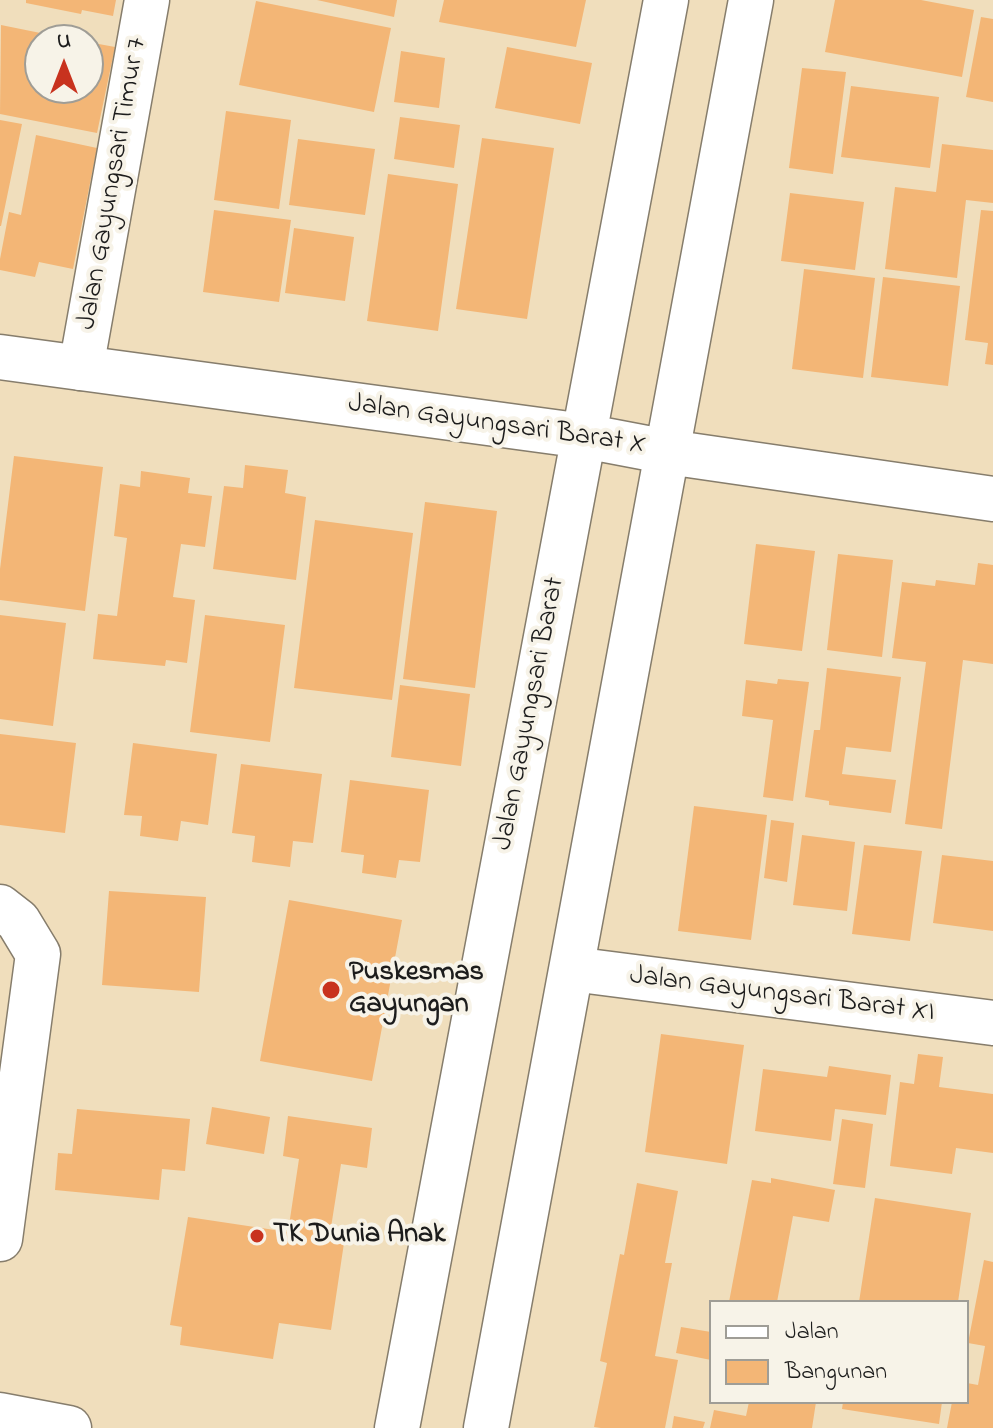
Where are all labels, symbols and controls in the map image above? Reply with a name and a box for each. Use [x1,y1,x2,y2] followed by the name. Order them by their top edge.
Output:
[24,24,104,104] north arrow
[57,26,71,58] text: U
[72,35,156,333] street label: Jalan Gayungsari Timur 7
[346,388,648,464] street label: Jalan Gayungsari Barat X
[488,575,574,853] street label: Jalan Gayungsari Barat
[349,957,484,1023] place label: Puskesmas Gayungan
[628,961,936,1031] street label: Jalan Gayungsari Barat XI
[320,979,342,1001] marker: Puskesmas Gayungan
[273,1219,446,1253] place label: TK Dunia Anak
[248,1227,266,1245] marker: TK Dunia Anak
[709,1300,969,1404] legend
[785,1315,839,1350] text: Jalan
[785,1355,887,1390] text: Bangunan

